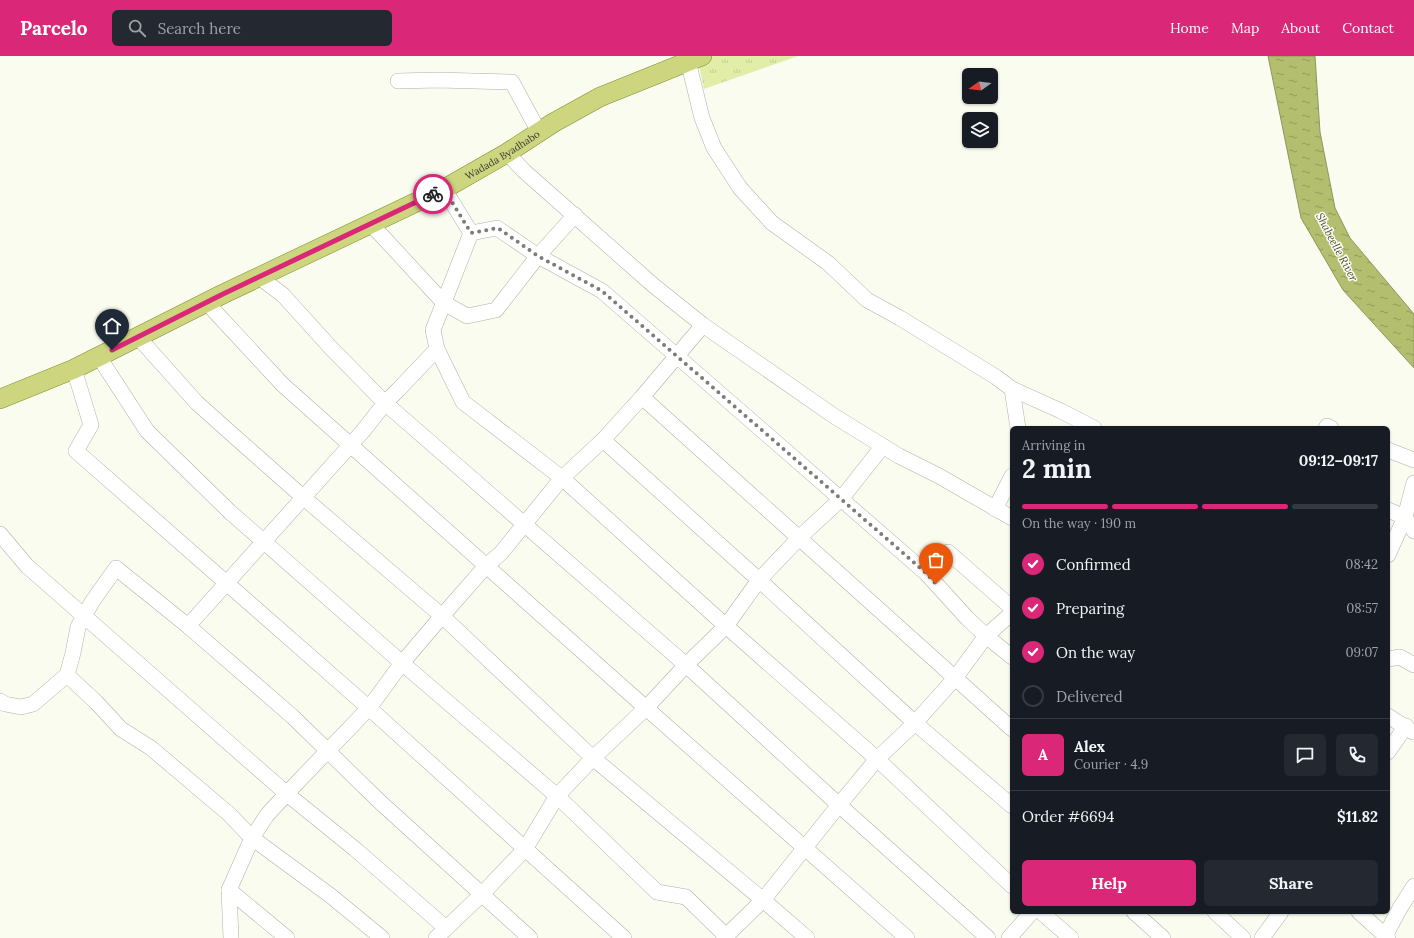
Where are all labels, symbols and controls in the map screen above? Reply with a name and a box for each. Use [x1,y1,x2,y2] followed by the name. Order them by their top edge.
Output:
[112,10,392,46] search box
[20,16,88,40] text: Parcelo
[126,17,148,39] icon: search
[158,19,241,38] text: Search here
[1170,19,1209,37] text: Home
[1231,19,1259,37] text: Map
[1281,19,1320,37] text: About
[1342,19,1394,37] text: Contact
[962,68,998,104] north arrow
[962,68,998,148] map controls
[962,112,998,148] button: layers
[463,127,542,182] street label: Wadada Byadhabo
[413,174,453,214] courier
[422,183,444,205] icon: bike
[1313,210,1361,284] water label: Shabeelle River
[95,309,129,350] pin
[101,315,123,337] icon: home
[1022,437,1085,454] text: Arriving in
[1299,451,1378,470] text: 09:12–09:17
[1022,452,1092,485] text: 2 min
[1022,515,1136,532] text: On the way · 190 m
[919,543,953,584] pin
[925,549,947,571] icon: bag
[1022,553,1044,575] icon: check
[1056,555,1131,574] text: Confirmed
[1345,556,1378,573] text: 08:42
[1022,597,1044,619] icon: check
[1056,599,1124,618] text: Preparing
[1346,600,1378,617] text: 08:57
[1022,641,1044,663] icon: check
[1056,643,1135,662] text: On the way
[1345,644,1378,661] text: 09:07
[1056,687,1123,706] text: Delivered
[1284,734,1326,776] button: chat
[1336,734,1378,776] button: phone
[1074,737,1105,756] text: Alex
[1038,745,1048,764] text: A
[1074,756,1148,773] text: Courier · 4.9
[1022,807,1114,826] text: Order #6694
[1337,807,1378,826] text: $11.82
[1022,860,1196,906] button: Help
[1204,860,1378,906] button: Share

